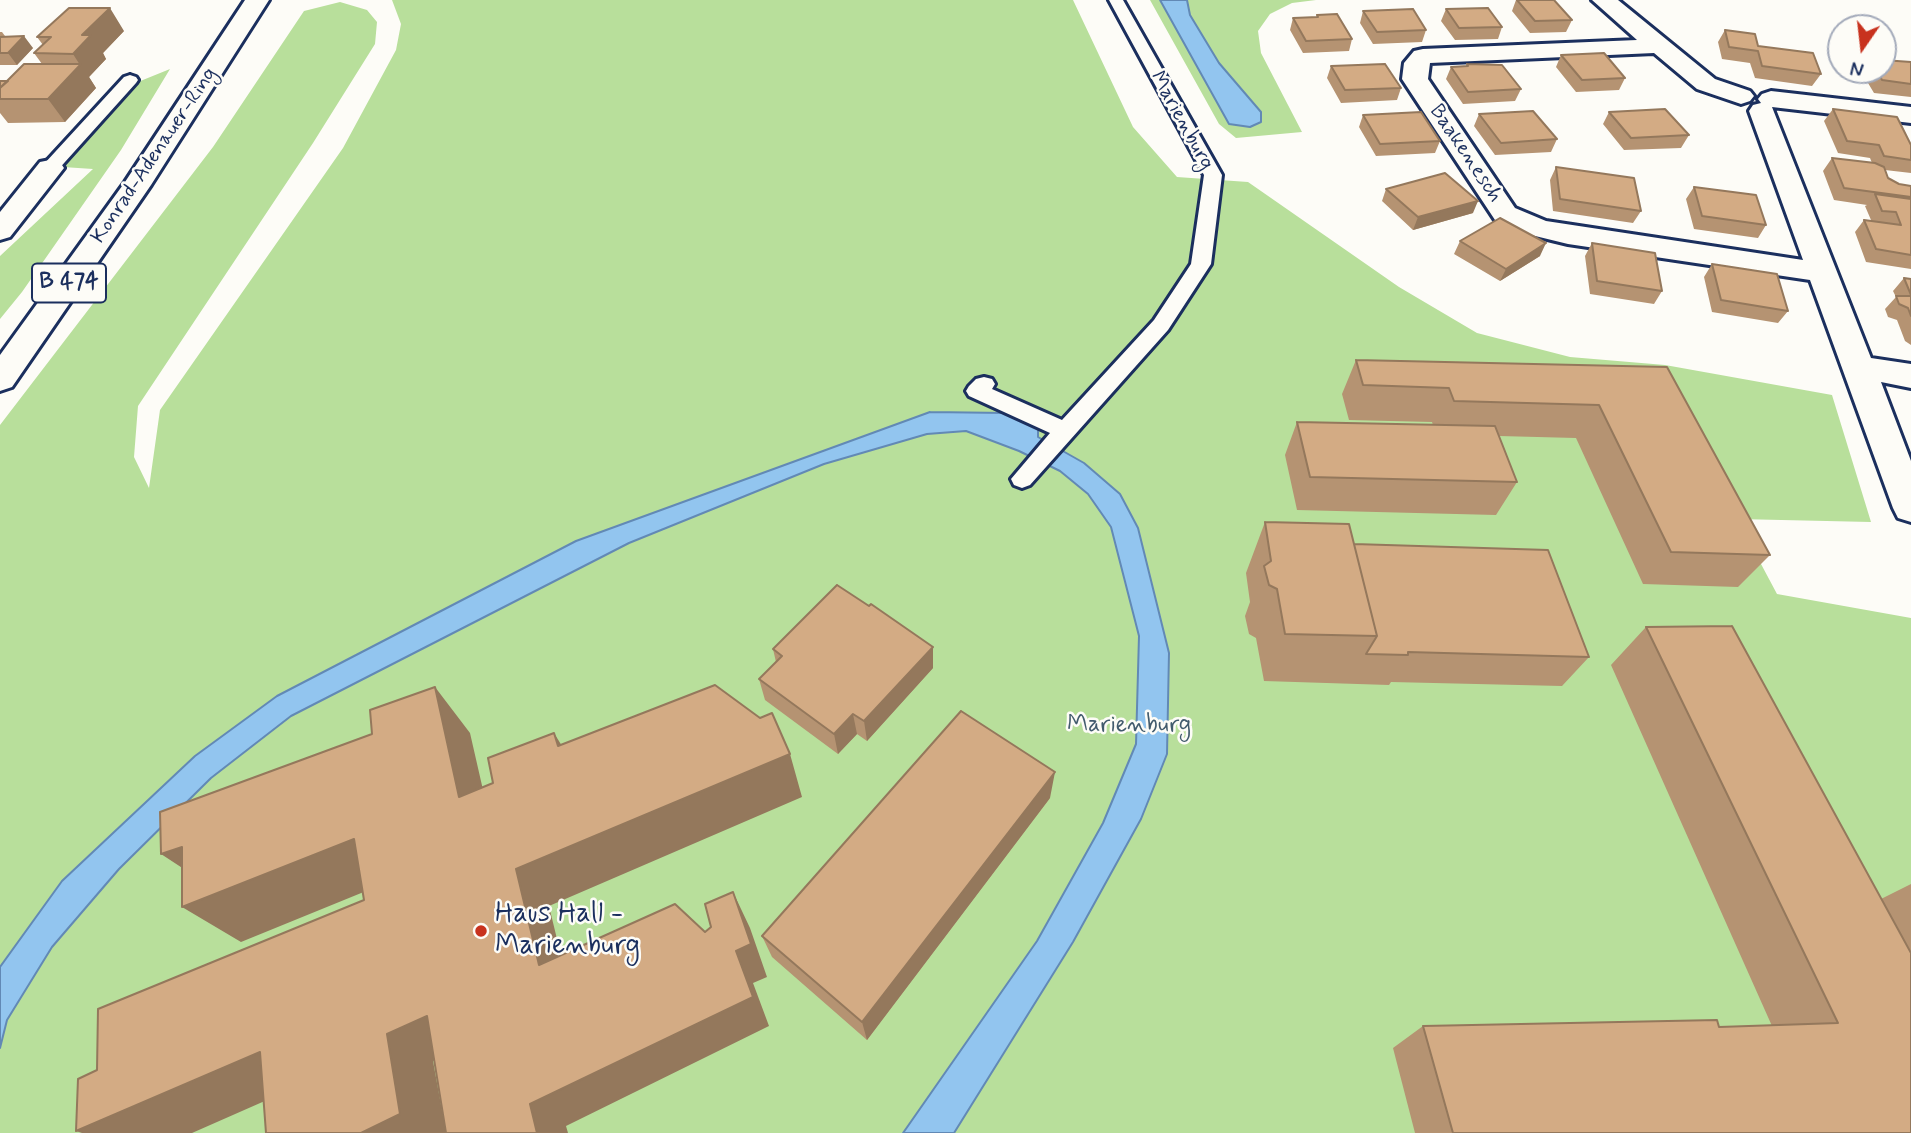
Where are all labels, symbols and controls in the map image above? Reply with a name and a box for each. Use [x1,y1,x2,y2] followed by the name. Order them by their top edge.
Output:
[1827,14,1897,84] north arrow
[1848,54,1866,82] text: N
[87,63,223,249] street label: Konrad-Adenauer-Ring
[1144,67,1218,175] street label: Marienburg
[1423,100,1507,208] street label: Baakenesch
[32,264,106,302] road number: B 474
[1067,712,1191,740] park label: Marienburg
[495,898,640,964] place label: Haus Hall - Marienburg
[473,923,489,939] marker: Haus Hall - Marienburg

